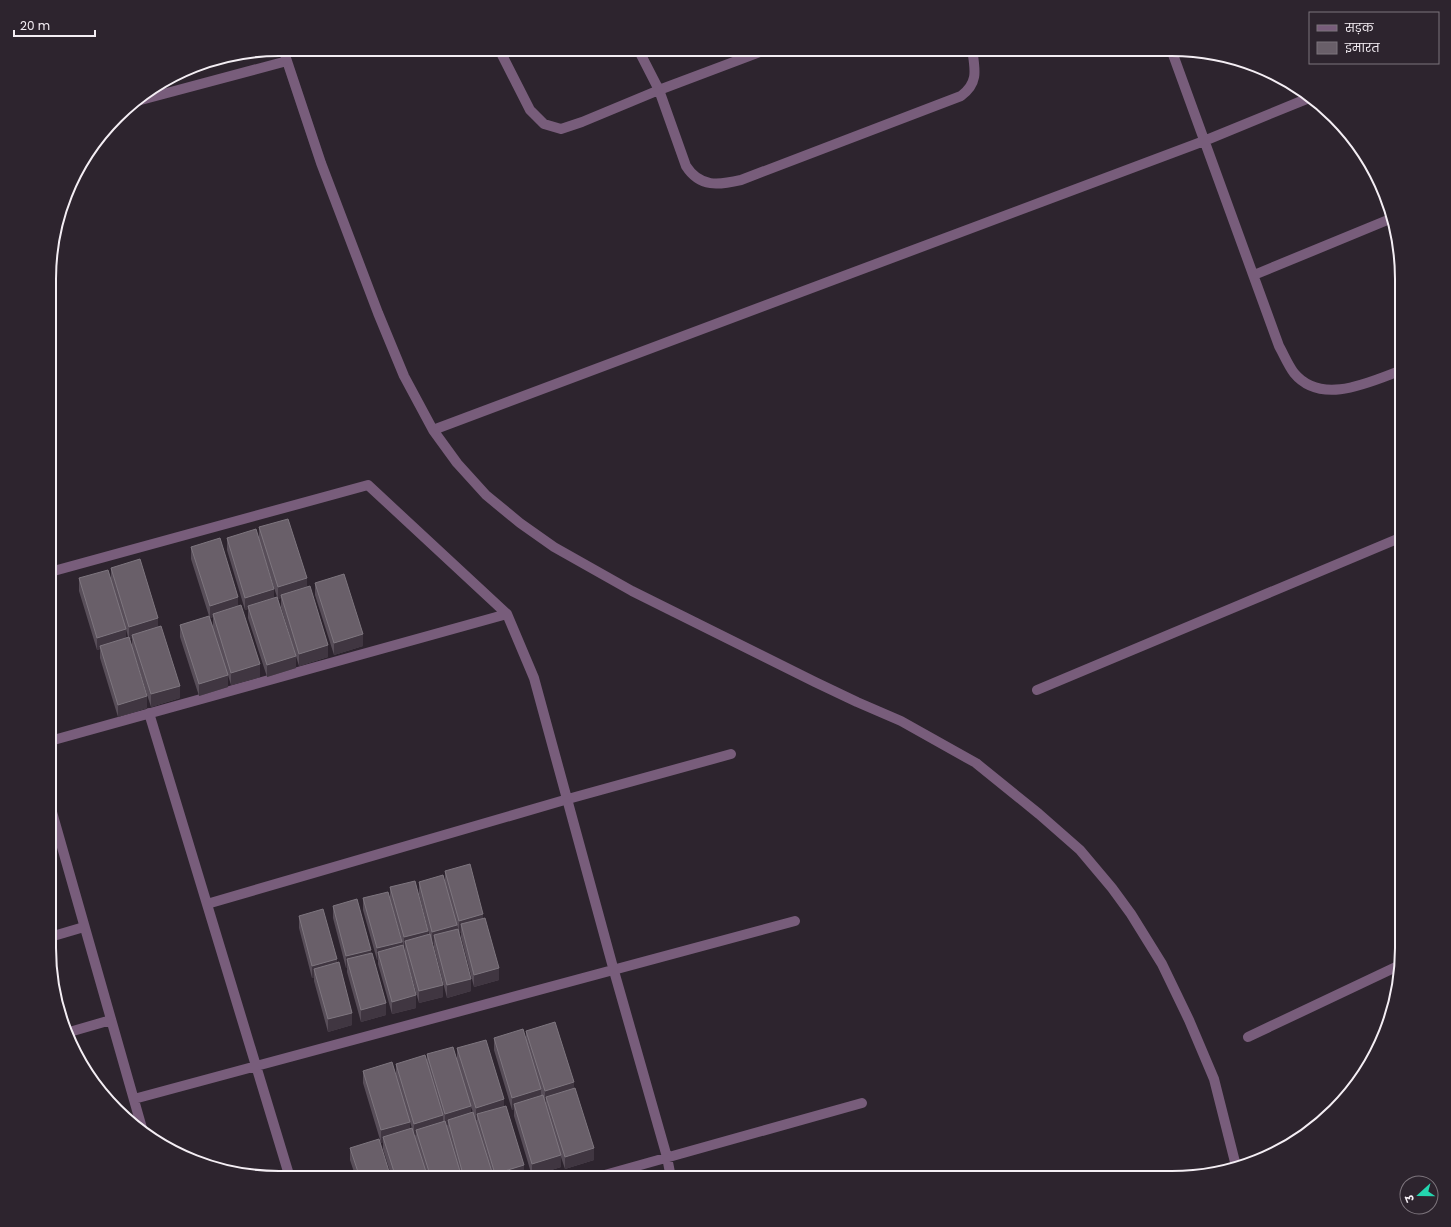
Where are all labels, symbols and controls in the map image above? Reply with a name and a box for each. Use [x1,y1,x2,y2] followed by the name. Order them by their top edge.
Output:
[14,12,95,38] scale bar
[1309,12,1439,64] legend
[20,17,50,34] text: 20 m
[1344,19,1375,36] text: सड़क
[1344,39,1380,56] text: इमारत
[1399,1175,1439,1215] north arrow
[1401,1192,1419,1205] text: उ

